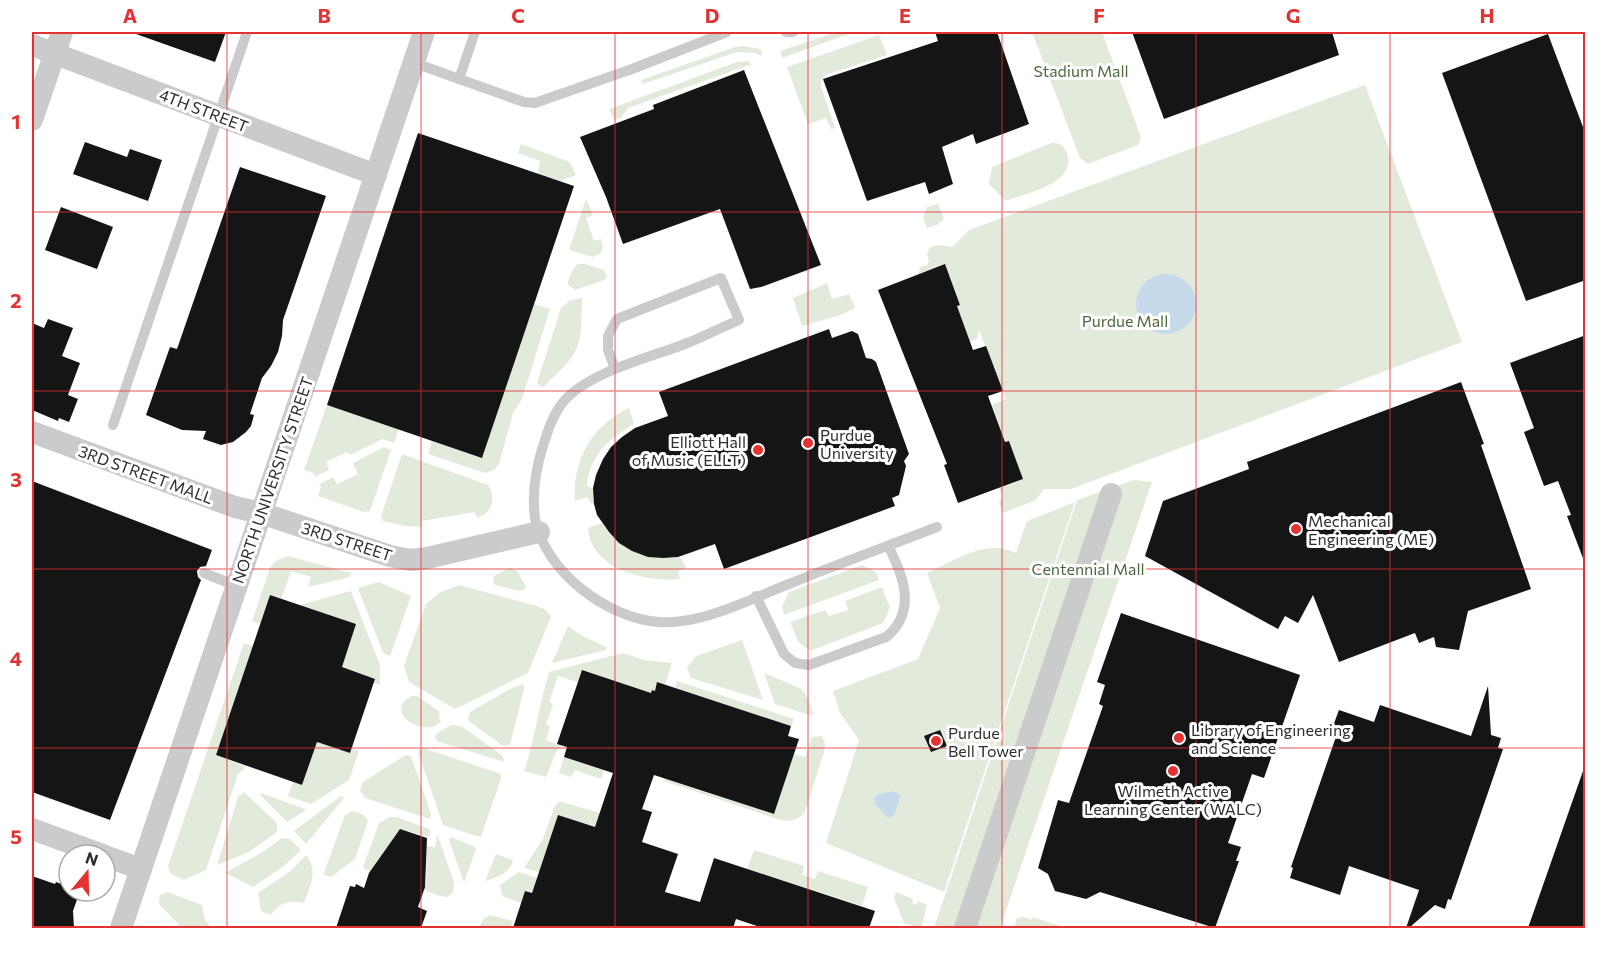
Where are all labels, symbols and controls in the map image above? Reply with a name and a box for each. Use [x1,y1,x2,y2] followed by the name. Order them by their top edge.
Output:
[123,3,137,27] text: A
[317,3,331,27] text: B
[511,3,525,27] text: C
[705,3,719,27] text: D
[899,3,911,27] text: E
[1093,3,1105,27] text: F
[1286,3,1300,27] text: G
[1480,3,1495,27] text: H
[1033,61,1129,80] park label: Stadium Mall
[157,84,251,136] street label: 4TH STREET
[11,109,21,133] text: 1
[10,288,22,312] text: 2
[1082,311,1168,330] park label: Purdue Mall
[228,374,316,586] street label: NORTH UNIVERSITY STREET
[820,425,894,462] place label: Purdue University
[632,432,746,469] place label: Elliott Hall of Music (ELLT)
[801,436,815,450] marker: Purdue University
[76,441,216,507] street label: 3RD STREET MALL
[751,443,765,457] marker: Elliott Hall of Music (ELLT)
[10,467,22,491] text: 3
[1308,511,1434,548] place label: Mechanical Engineering (ME)
[299,517,395,565] street label: 3RD STREET
[1289,522,1303,536] marker: Mechanical Engineering (ME)
[1031,559,1145,578] park label: Centennial Mall
[10,646,22,670] text: 4
[1191,720,1351,757] place label: Library of Engineering and Science
[948,723,1024,760] place label: Purdue Bell Tower
[1172,731,1186,745] marker: Library of Engineering and Science
[929,734,943,748] marker: Purdue Bell Tower
[1166,764,1180,778] marker: Wilmeth Active Learning Center (WALC)
[1084,781,1262,818] place label: Wilmeth Active Learning Center (WALC)
[10,824,22,848] text: 5
[57,843,117,903] north arrow
[83,847,101,869] text: N

